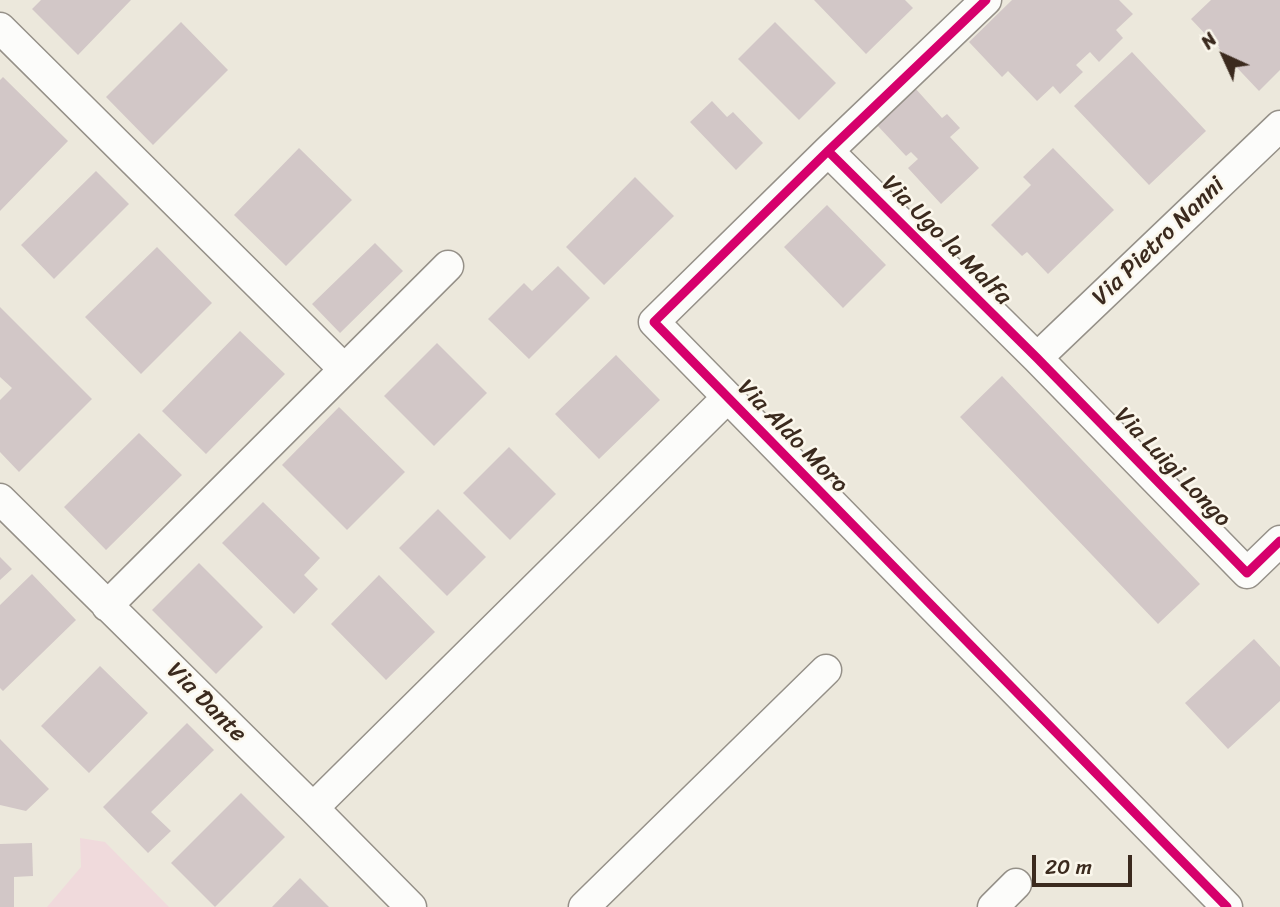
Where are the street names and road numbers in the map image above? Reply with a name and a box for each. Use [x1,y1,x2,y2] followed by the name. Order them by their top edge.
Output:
[875,170,1017,312] street label: Via Ugo la Malfa
[1087,172,1231,312] street label: Via Pietro Nanni
[731,374,853,500] street label: Via Aldo Moro
[1108,402,1236,534] street label: Via Luigi Longo
[160,657,252,749] street label: Via Dante

